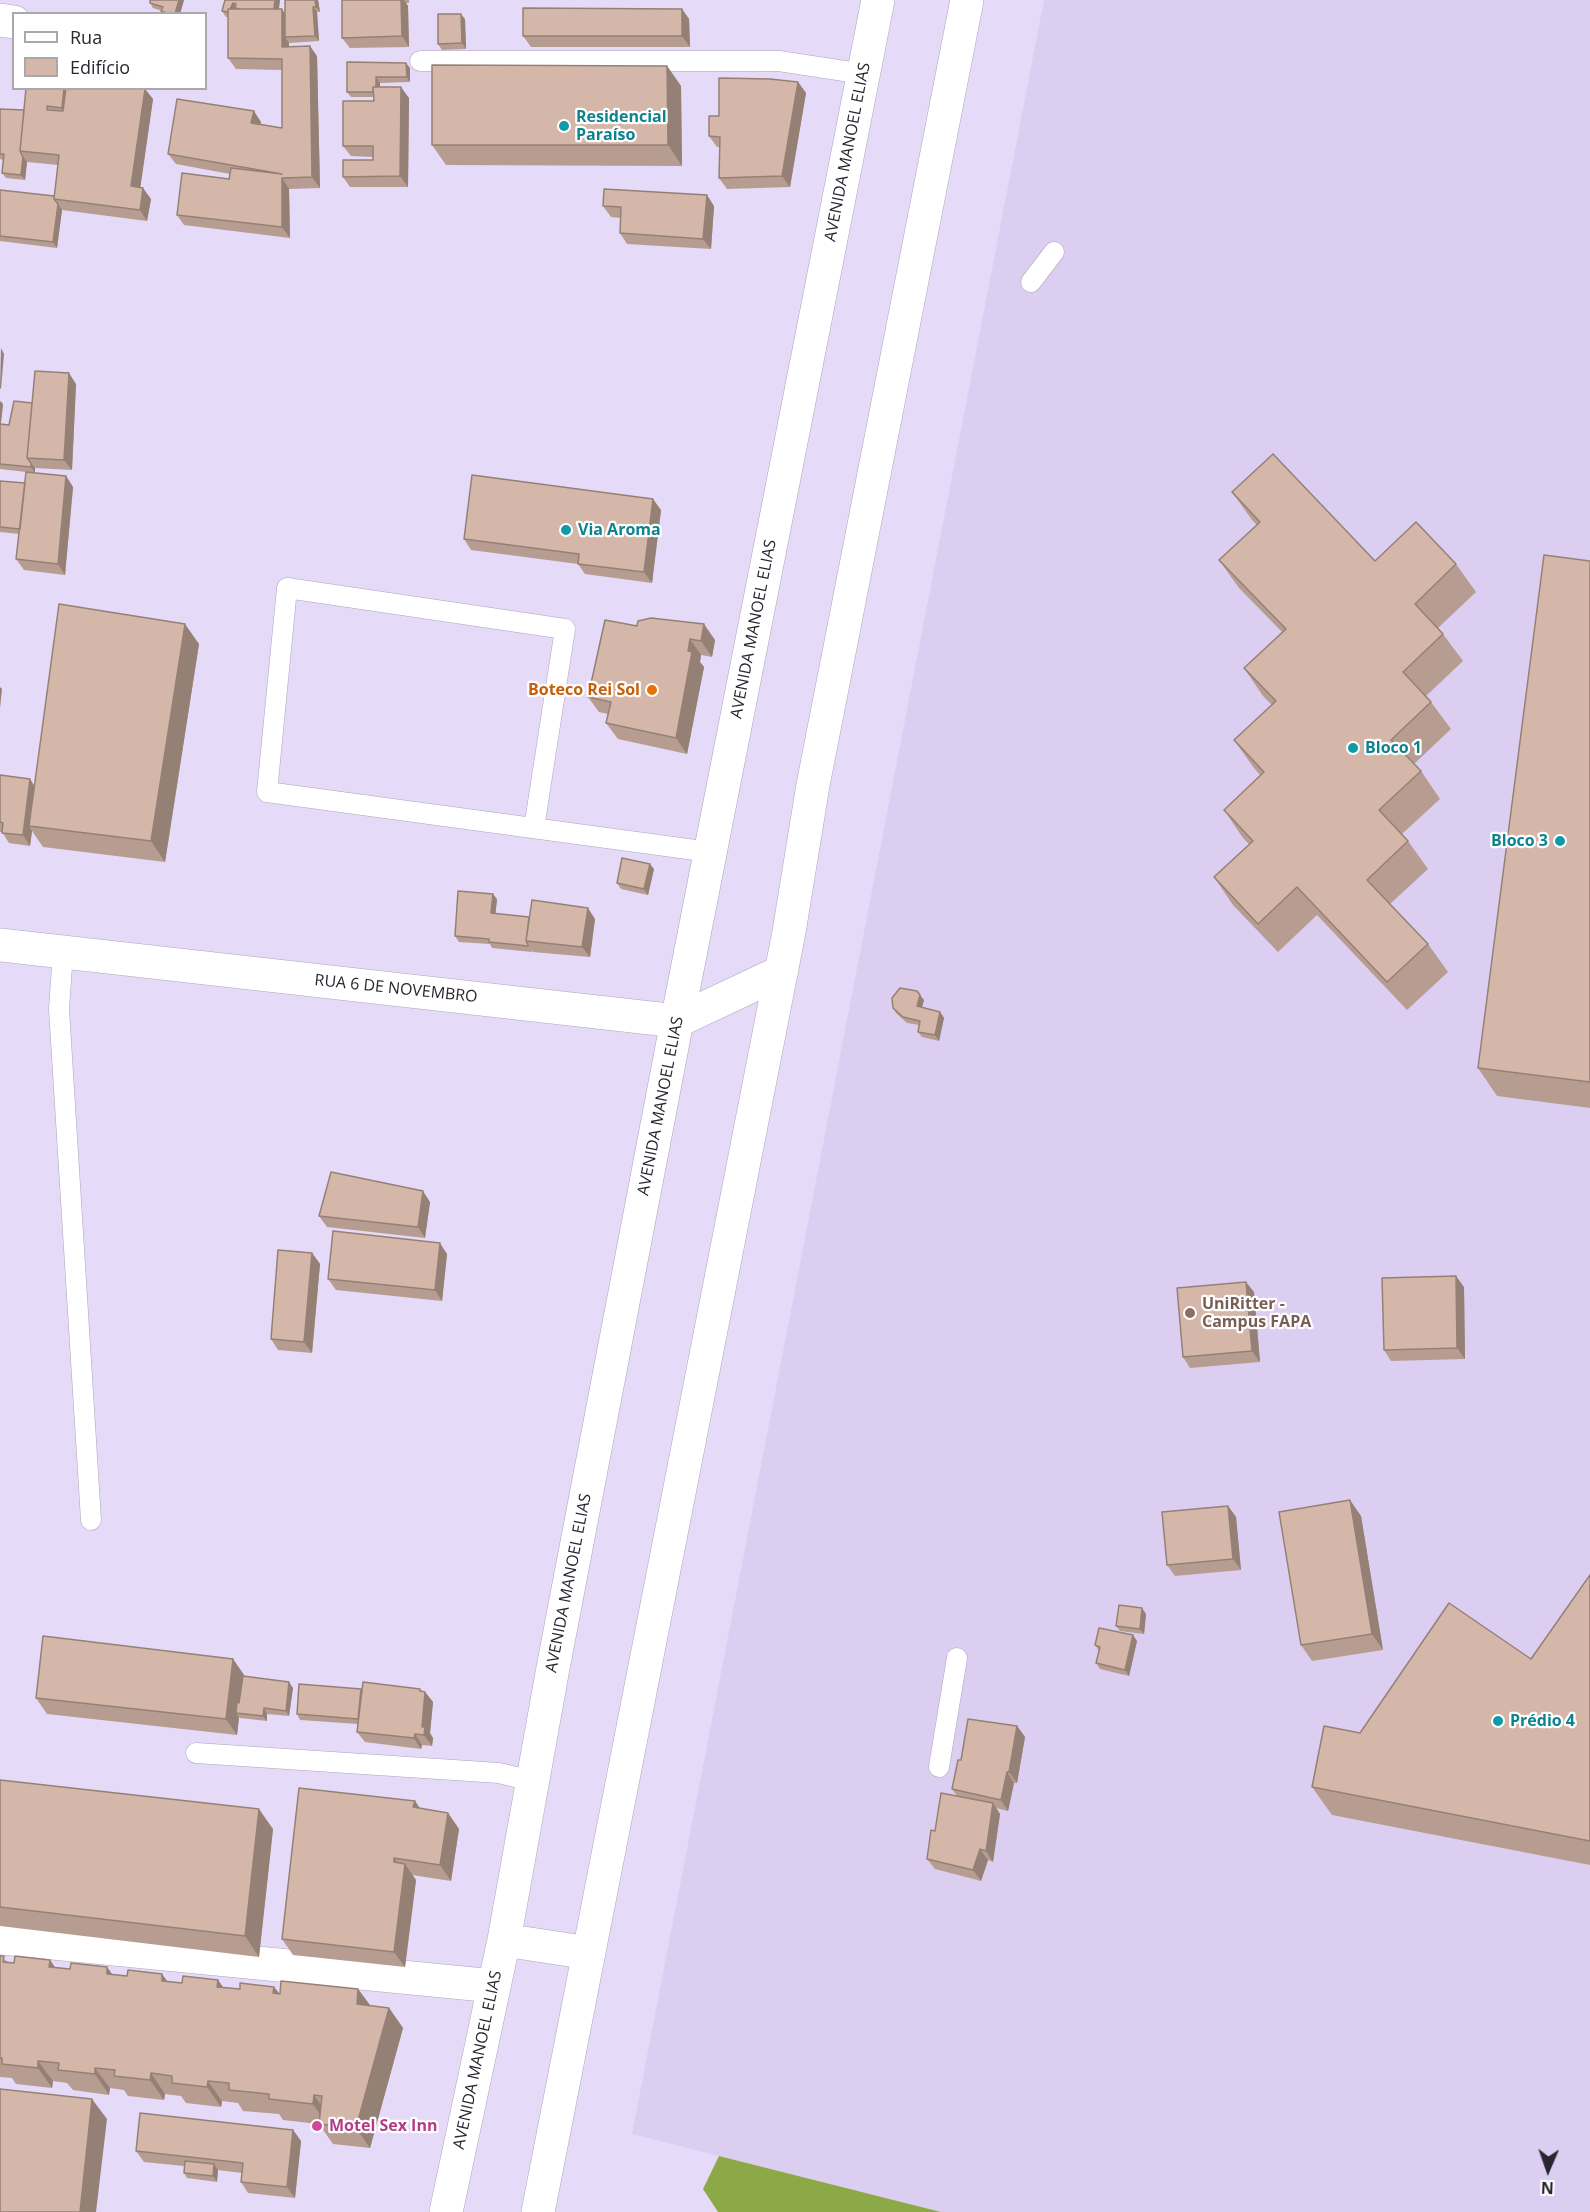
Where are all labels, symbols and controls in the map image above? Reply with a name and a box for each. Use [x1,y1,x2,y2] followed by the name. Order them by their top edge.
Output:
[12,12,207,90] legend
[70,25,102,49] text: Rua
[70,55,130,79] text: Edifício
[821,61,875,243] street label: AVENIDA MANOEL ELIAS
[576,107,667,145] place label: Residencial Paraíso
[557,119,571,133] marker: Residencial Paraíso
[578,520,661,540] place label: Via Aroma
[559,523,573,537] marker: Via Aroma
[727,538,781,720] street label: AVENIDA MANOEL ELIAS
[528,680,640,700] place label: Boteco Rei Sol
[645,683,659,697] marker: Boteco Rei Sol
[1365,738,1422,758] place label: Bloco 1
[1346,741,1360,755] marker: Bloco 1
[1491,831,1548,851] place label: Bloco 3
[1553,834,1567,848] marker: Bloco 3
[314,971,478,1007] street label: RUA 6 DE NOVEMBRO
[634,1015,688,1197] street label: AVENIDA MANOEL ELIAS
[1202,1294,1311,1332] place label: UniRitter - Campus FAPA
[1183,1306,1197,1320] marker: UniRitter - Campus FAPA
[542,1492,596,1674] street label: AVENIDA MANOEL ELIAS
[1510,1711,1575,1731] place label: Prédio 4
[1491,1714,1505,1728] marker: Prédio 4
[450,1969,506,2151] street label: AVENIDA MANOEL ELIAS
[329,2116,437,2136] place label: Motel Sex Inn
[310,2119,324,2133] marker: Motel Sex Inn
[1518,2140,1578,2200] north arrow
[1540,2177,1554,2199] text: N

